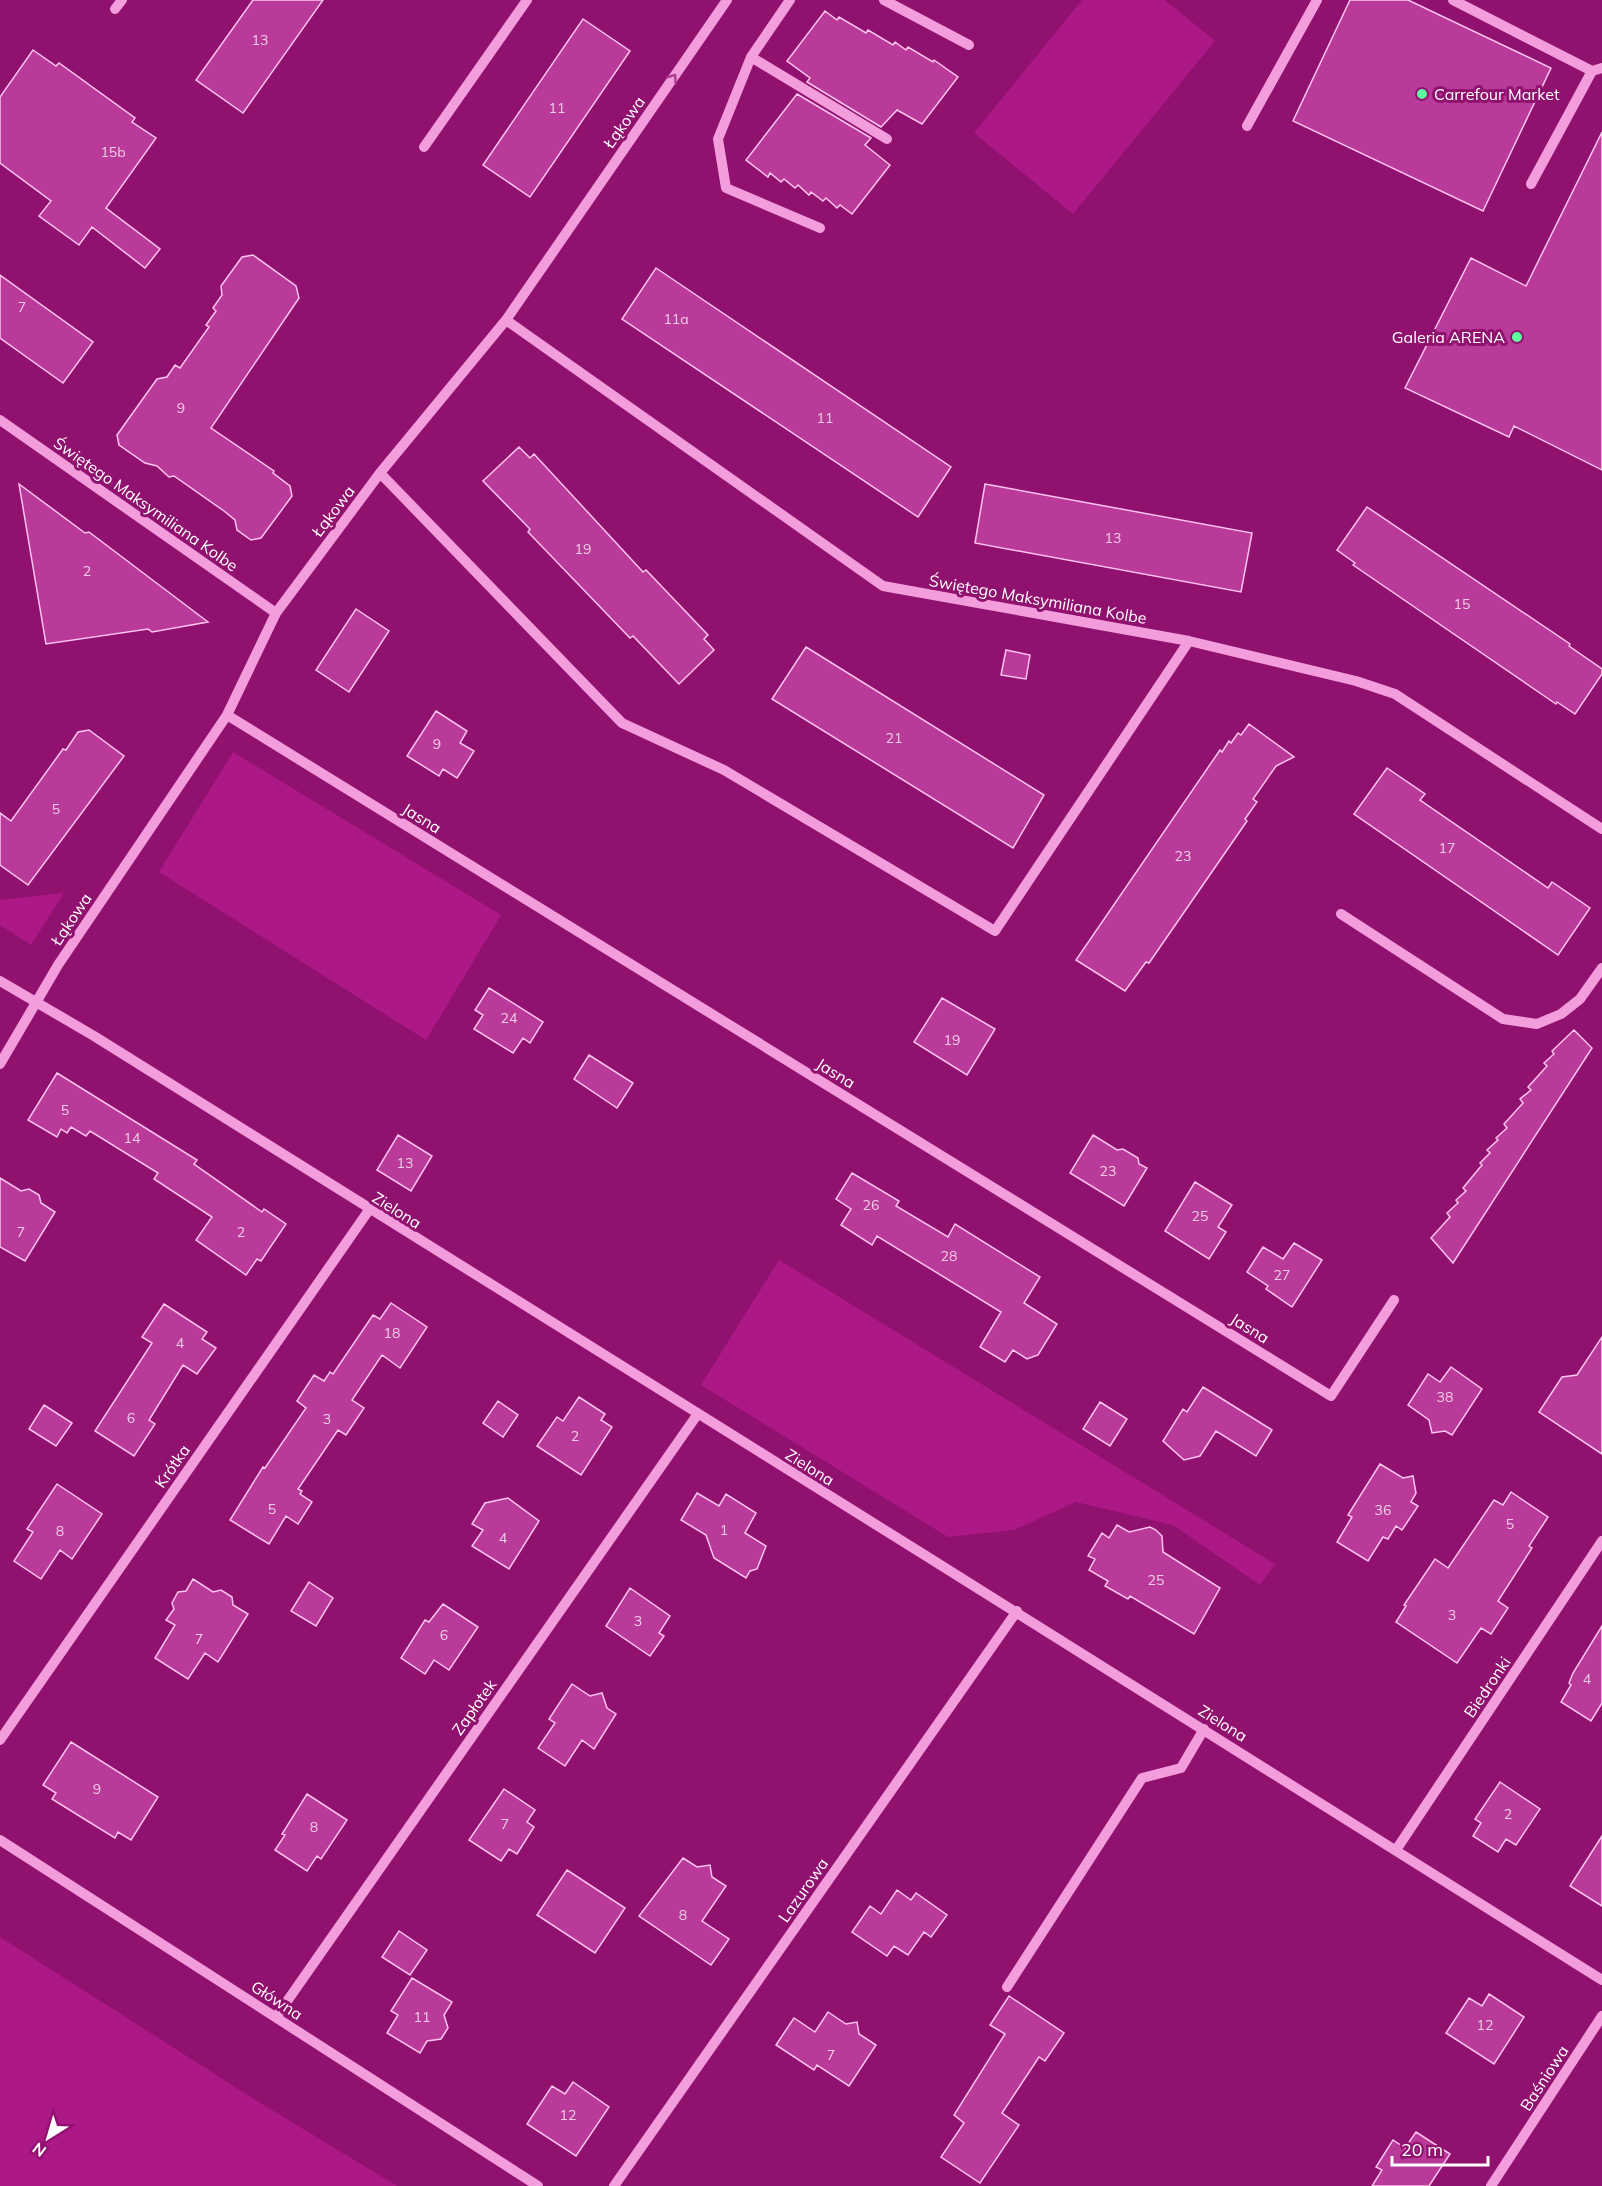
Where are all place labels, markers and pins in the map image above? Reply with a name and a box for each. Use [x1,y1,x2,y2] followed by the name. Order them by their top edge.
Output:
[1434,84,1560,104] place label: Carrefour Market
[1415,87,1429,101] marker: Carrefour Market
[1392,327,1505,347] place label: Galeria ARENA
[1510,330,1524,344] marker: Galeria ARENA

